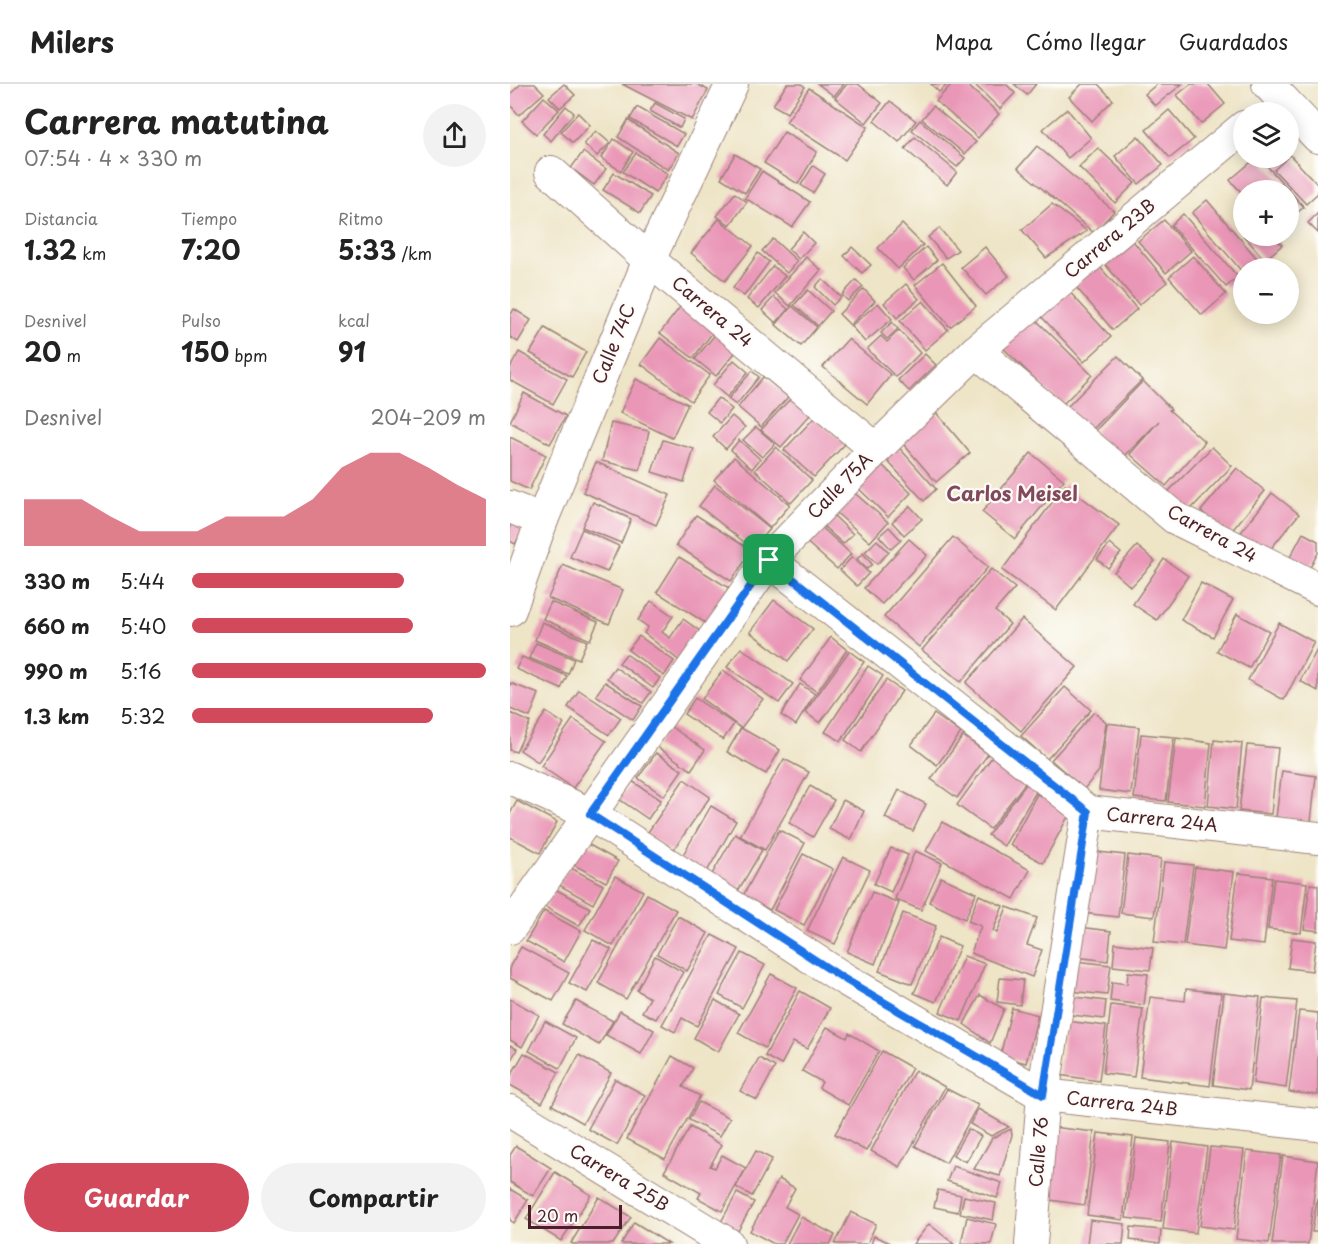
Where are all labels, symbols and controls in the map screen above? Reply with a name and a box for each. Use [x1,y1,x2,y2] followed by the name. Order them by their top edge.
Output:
[30,20,114,63] text: Milers
[935,25,993,57] text: Mapa
[1026,25,1146,57] text: Cómo llegar
[1179,25,1288,57] text: Guardados
[24,95,329,145] text: Carrera matutina
[1233,102,1299,324] map controls
[1233,102,1299,168] button: layers
[423,104,486,167] button: share
[24,143,202,173] text: 07:54 · 4 × 330 m
[1233,180,1299,246] button: +
[1057,191,1161,284] street label: Carrera 23B
[24,206,98,230] text: Distancia
[181,206,237,230] text: Tiempo
[338,206,383,230] text: Ritmo
[24,230,77,269] text: 1.32
[181,230,240,269] text: 7:20
[338,230,396,269] text: 5:33
[77,241,106,265] text: km
[396,241,432,265] text: /km
[1233,258,1299,324] button: −
[666,269,760,353] street label: Carrera 24
[584,299,641,388] street label: Calle 74C
[24,308,86,332] text: Desnivel
[181,308,221,332] text: Pulso
[338,308,370,332] text: kcal
[24,332,61,371] text: 20
[181,332,229,371] text: 150
[338,332,366,371] text: 91
[61,343,81,367] text: m
[229,343,268,367] text: bpm
[24,402,102,432] text: Desnivel
[370,402,486,432] text: 204–209 m
[800,446,878,524] street label: Calle 75A
[946,478,1078,508] district label: Carlos Meisel
[1163,497,1263,568] street label: Carrera 24
[743,534,794,585] pin
[752,543,785,576] icon: arrive
[24,566,90,596] text: 330 m
[120,566,165,596] text: 5:44
[24,611,90,641] text: 660 m
[120,611,166,641] text: 5:40
[24,656,88,686] text: 990 m
[120,656,162,686] text: 5:16
[24,701,90,731] text: 1.3 km
[120,701,165,731] text: 5:32
[1105,799,1219,838] street label: Carrera 24A
[1065,1083,1179,1122] street label: Carrera 24B
[1021,1115,1054,1188] street label: Calle 76
[565,1136,675,1217] street label: Carrera 25B
[24,1163,249,1232] button: Guardar
[261,1163,486,1232] button: Compartir
[528,1202,622,1230] scale bar
[537,1203,578,1227] text: 20 m

